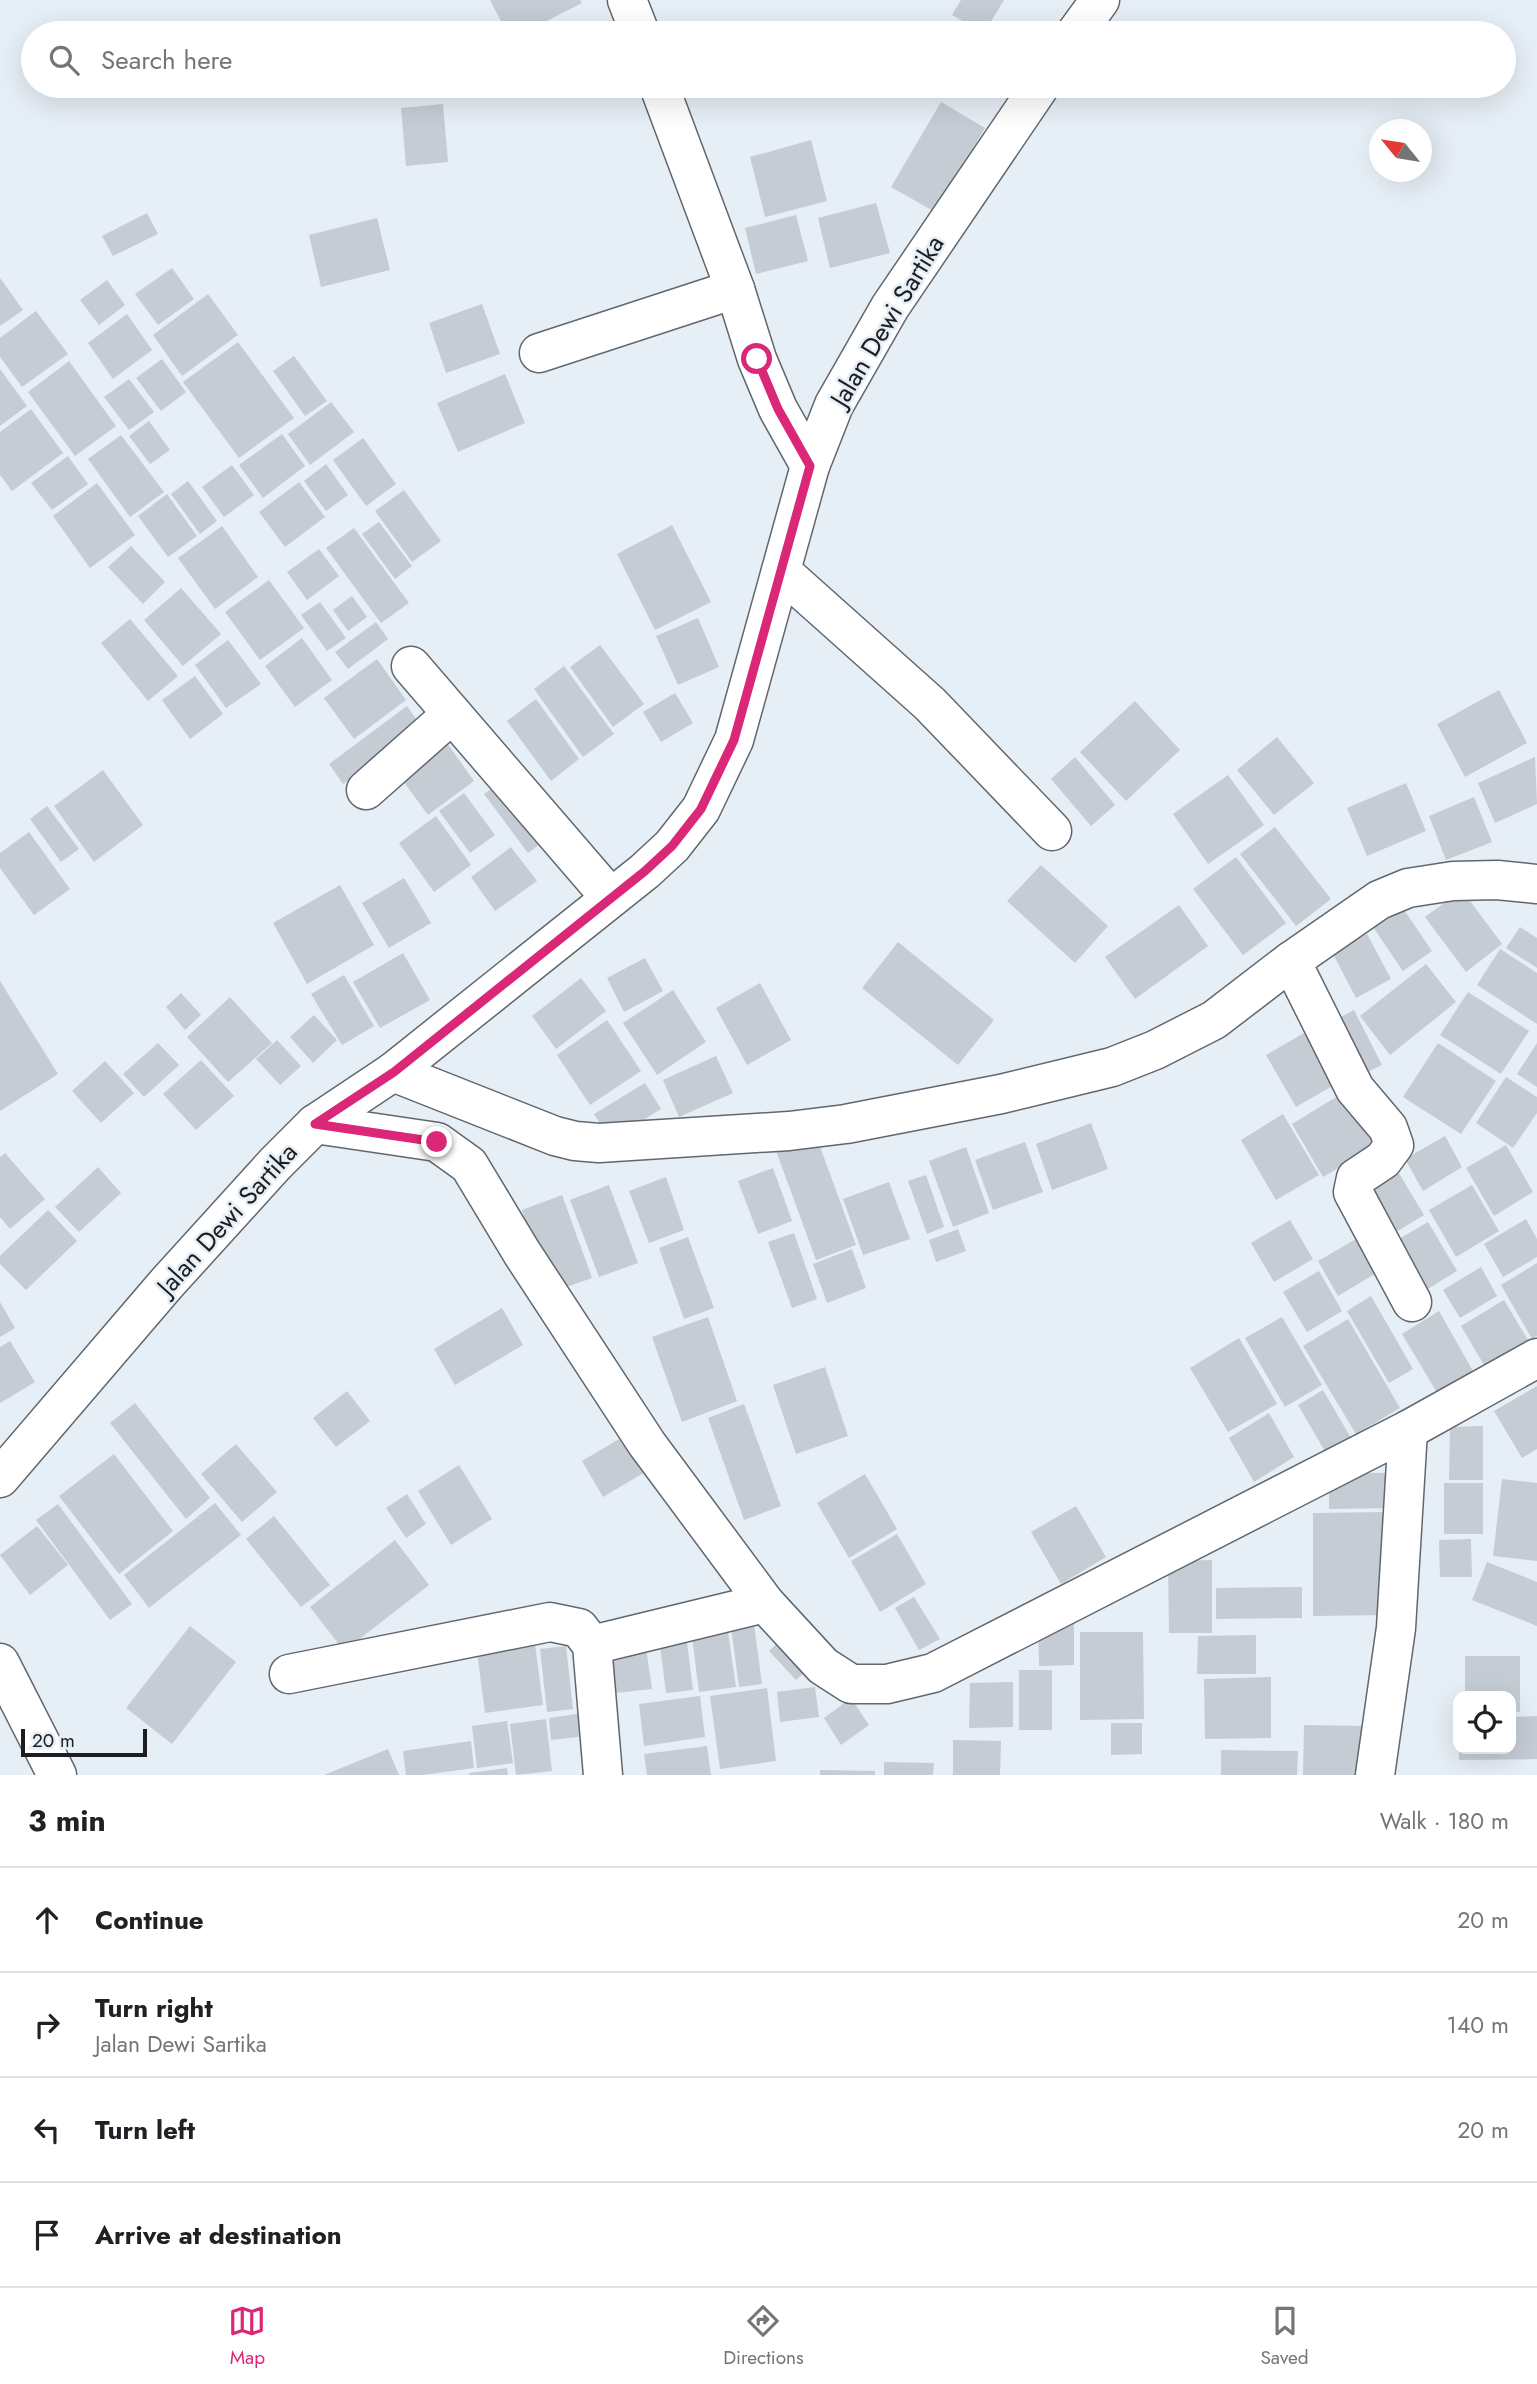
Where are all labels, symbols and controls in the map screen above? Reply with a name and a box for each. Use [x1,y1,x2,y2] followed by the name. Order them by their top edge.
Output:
[21,21,1516,98] search box
[45,41,83,79] icon: search
[101,41,233,79] text: Search here
[1369,119,1432,182] north arrow
[819,228,953,417] street label: Jalan Dewi Sartika
[741,343,772,374] route start
[421,1126,452,1157] route end
[146,1134,306,1306] street label: Jalan Dewi Sartika
[1453,1691,1516,1754] map controls
[1453,1691,1516,1754] button: locate
[21,1726,147,1758] scale bar
[32,1727,75,1754] text: 20 m
[28,1799,106,1842] text: 3 min
[1380,1804,1509,1838] text: Walk · 180 m
[28,1901,66,1939] icon: ahead
[95,1901,204,1939] text: Continue
[1457,1903,1509,1937] text: 20 m
[95,1989,213,2027] text: Turn right
[28,2006,66,2044] icon: right
[1447,2008,1509,2042] text: 140 m
[95,2027,267,2061] text: Jalan Dewi Sartika
[28,2111,66,2149] icon: left
[95,2111,195,2149] text: Turn left
[1457,2113,1509,2147] text: 20 m
[28,2216,66,2254] icon: arrive
[95,2216,342,2254] text: Arrive at destination
[228,2302,266,2371] tab: Map
[723,2302,804,2371] tab: Directions
[1260,2302,1309,2371] tab: Saved

